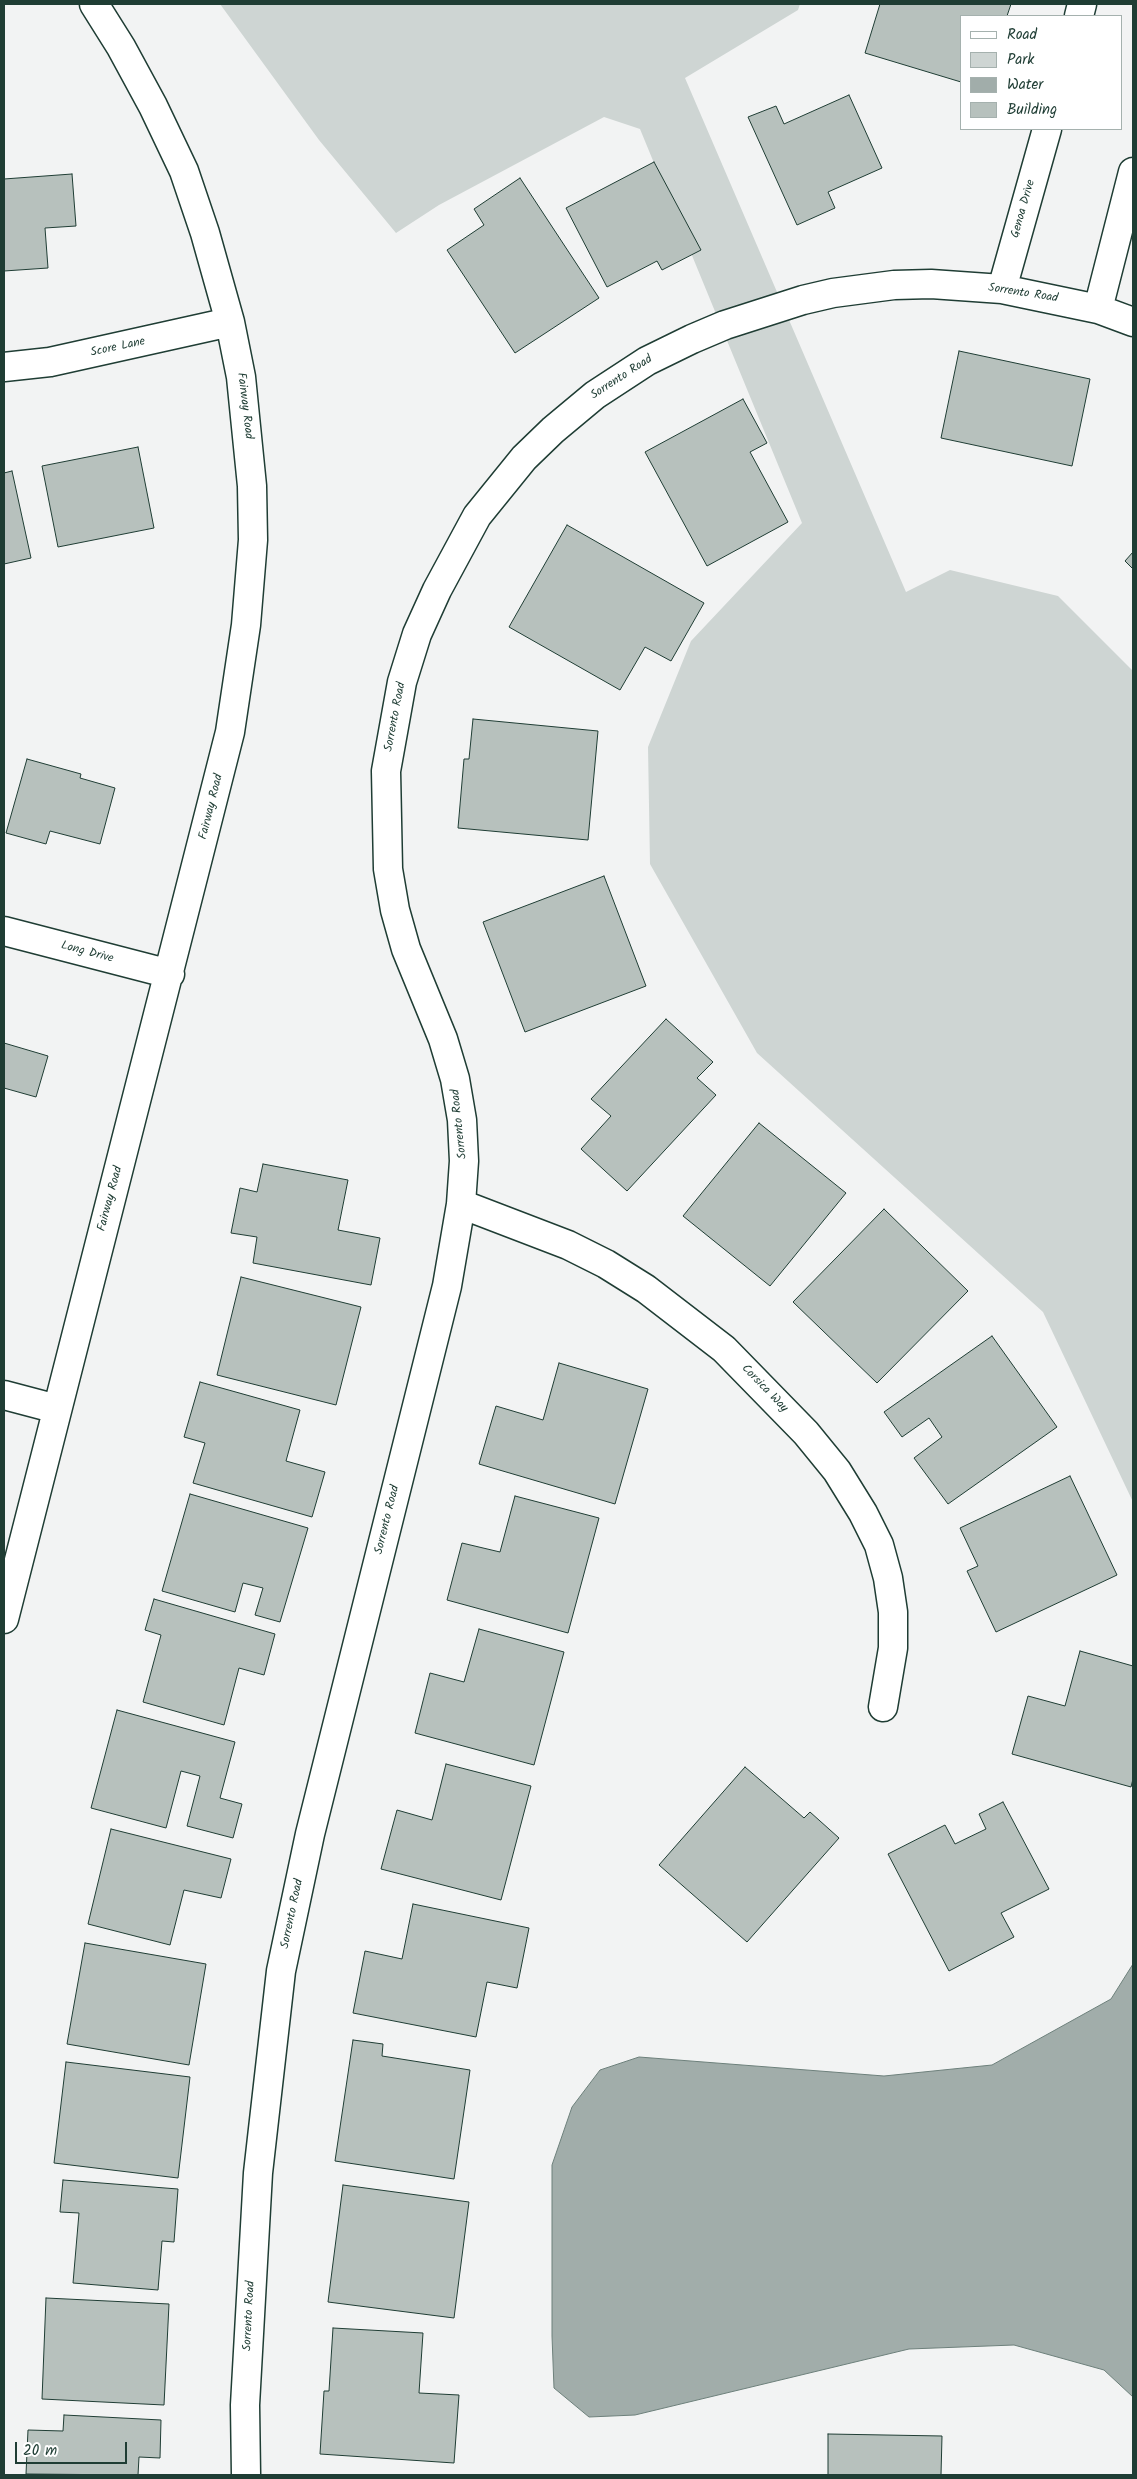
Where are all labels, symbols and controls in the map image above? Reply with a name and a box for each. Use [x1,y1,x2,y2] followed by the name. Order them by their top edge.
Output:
[960,15,1122,130] legend
[1007,23,1037,47] text: Road
[1007,48,1034,72] text: Park
[1007,73,1043,97] text: Water
[1007,98,1057,122] text: Building
[1009,178,1039,240] street label: Genoa Drive
[987,281,1059,307] street label: Sorrento Road
[89,335,147,361] street label: Score Lane
[589,353,655,403] street label: Sorrento Road
[233,372,255,440] street label: Fairway Road
[382,681,410,753] street label: Sorrento Road
[197,773,227,841] street label: Fairway Road
[59,939,115,967] street label: Long Drive
[449,1088,471,1160] street label: Sorrento Road
[95,1165,127,1233] street label: Fairway Road
[738,1362,790,1416] street label: Corsica Way
[372,1484,404,1556] street label: Sorrento Road
[279,1878,307,1950] street label: Sorrento Road
[241,2280,259,2352] street label: Sorrento Road
[18,2432,130,2464] scale bar
[23,2439,57,2463] text: 20 m

